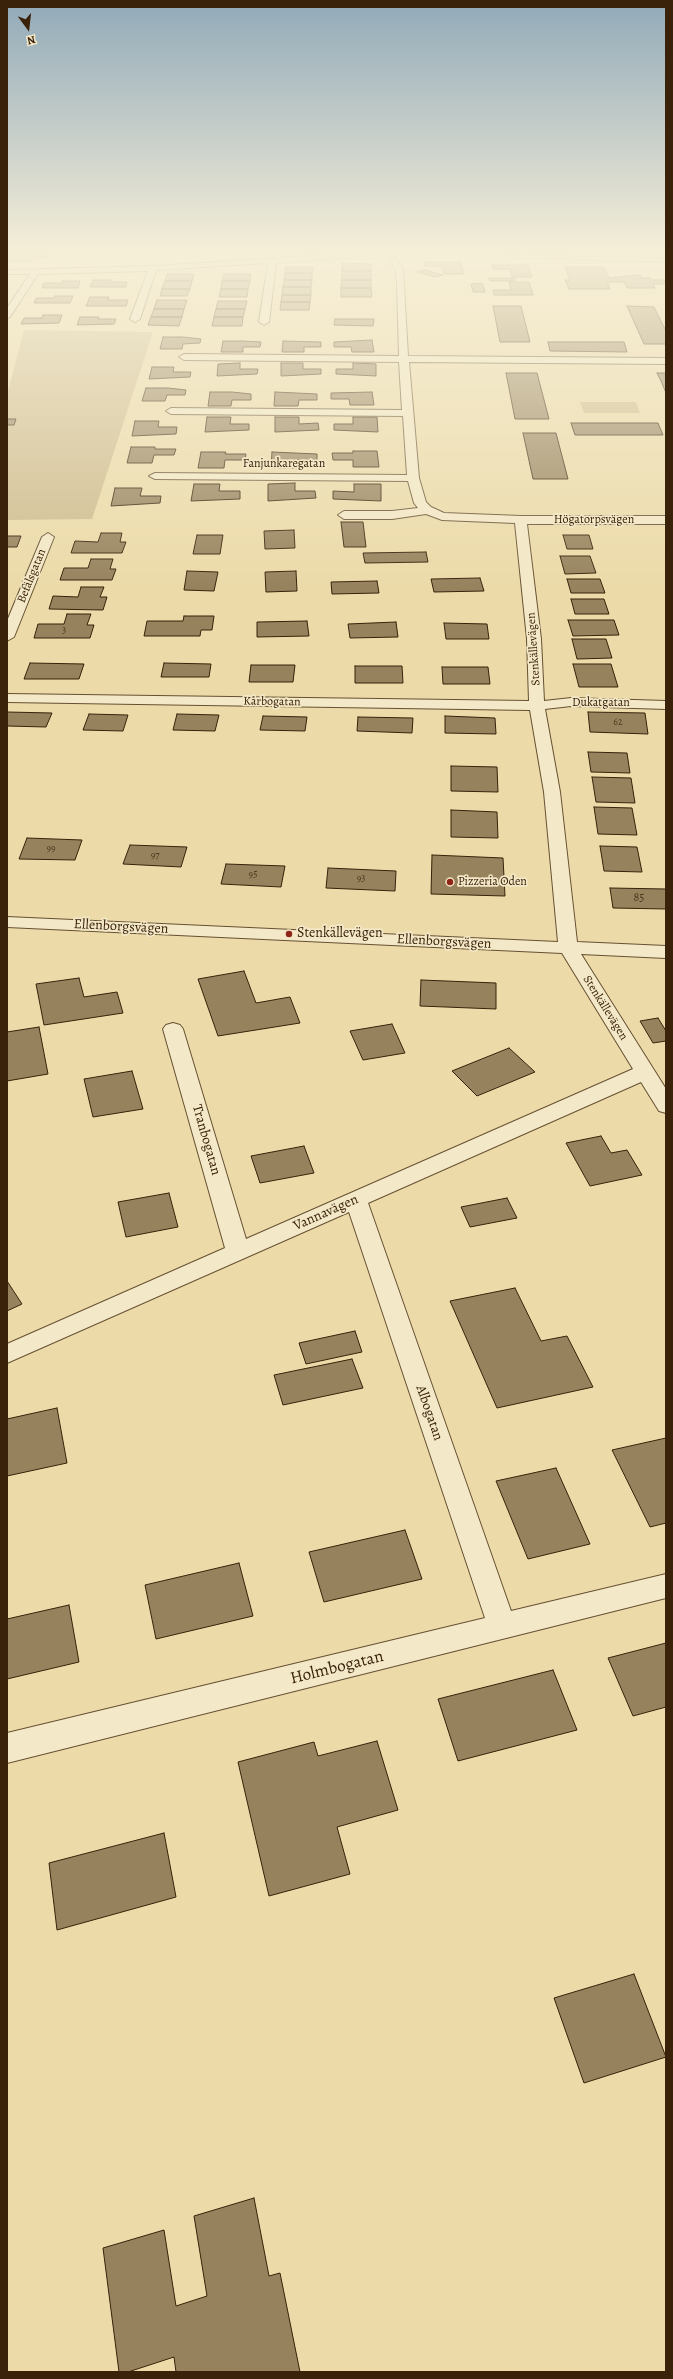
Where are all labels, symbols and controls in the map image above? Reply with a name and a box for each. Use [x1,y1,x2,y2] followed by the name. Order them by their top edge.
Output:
[8,8,48,48] north arrow
[25,32,37,48] text: N
[243,457,325,471] street label: Fanjunkaregatan
[554,513,634,527] street label: Högatorpsvägen
[15,547,49,605] street label: Befälsgatan
[524,612,544,686] street label: Stenkällevägen
[62,625,66,637] house number: 3
[243,694,301,710] street label: Kårbogatan
[572,696,630,710] street label: Dukatgatan
[613,717,623,729] house number: 62
[46,843,56,855] house number: 99
[151,850,159,862] house number: 97
[249,869,257,881] house number: 95
[357,873,365,885] house number: 93
[458,875,527,889] place label: Pizzeria Oden
[445,877,455,887] marker: Pizzeria Oden
[634,891,644,905] house number: 85
[73,916,169,938] street label: Ellenborgsvägen
[297,926,383,942] place label: Stenkällevägen
[284,929,294,939] marker: Stenkällevägen
[396,931,492,953] street label: Ellenborgsvägen
[579,973,631,1043] street label: Stenkällevägen
[188,1103,224,1177] street label: Tranbogatan
[291,1191,361,1235] street label: Vannavägen
[412,1383,446,1443] street label: Albogatan
[288,1647,386,1689] street label: Holmbogatan

